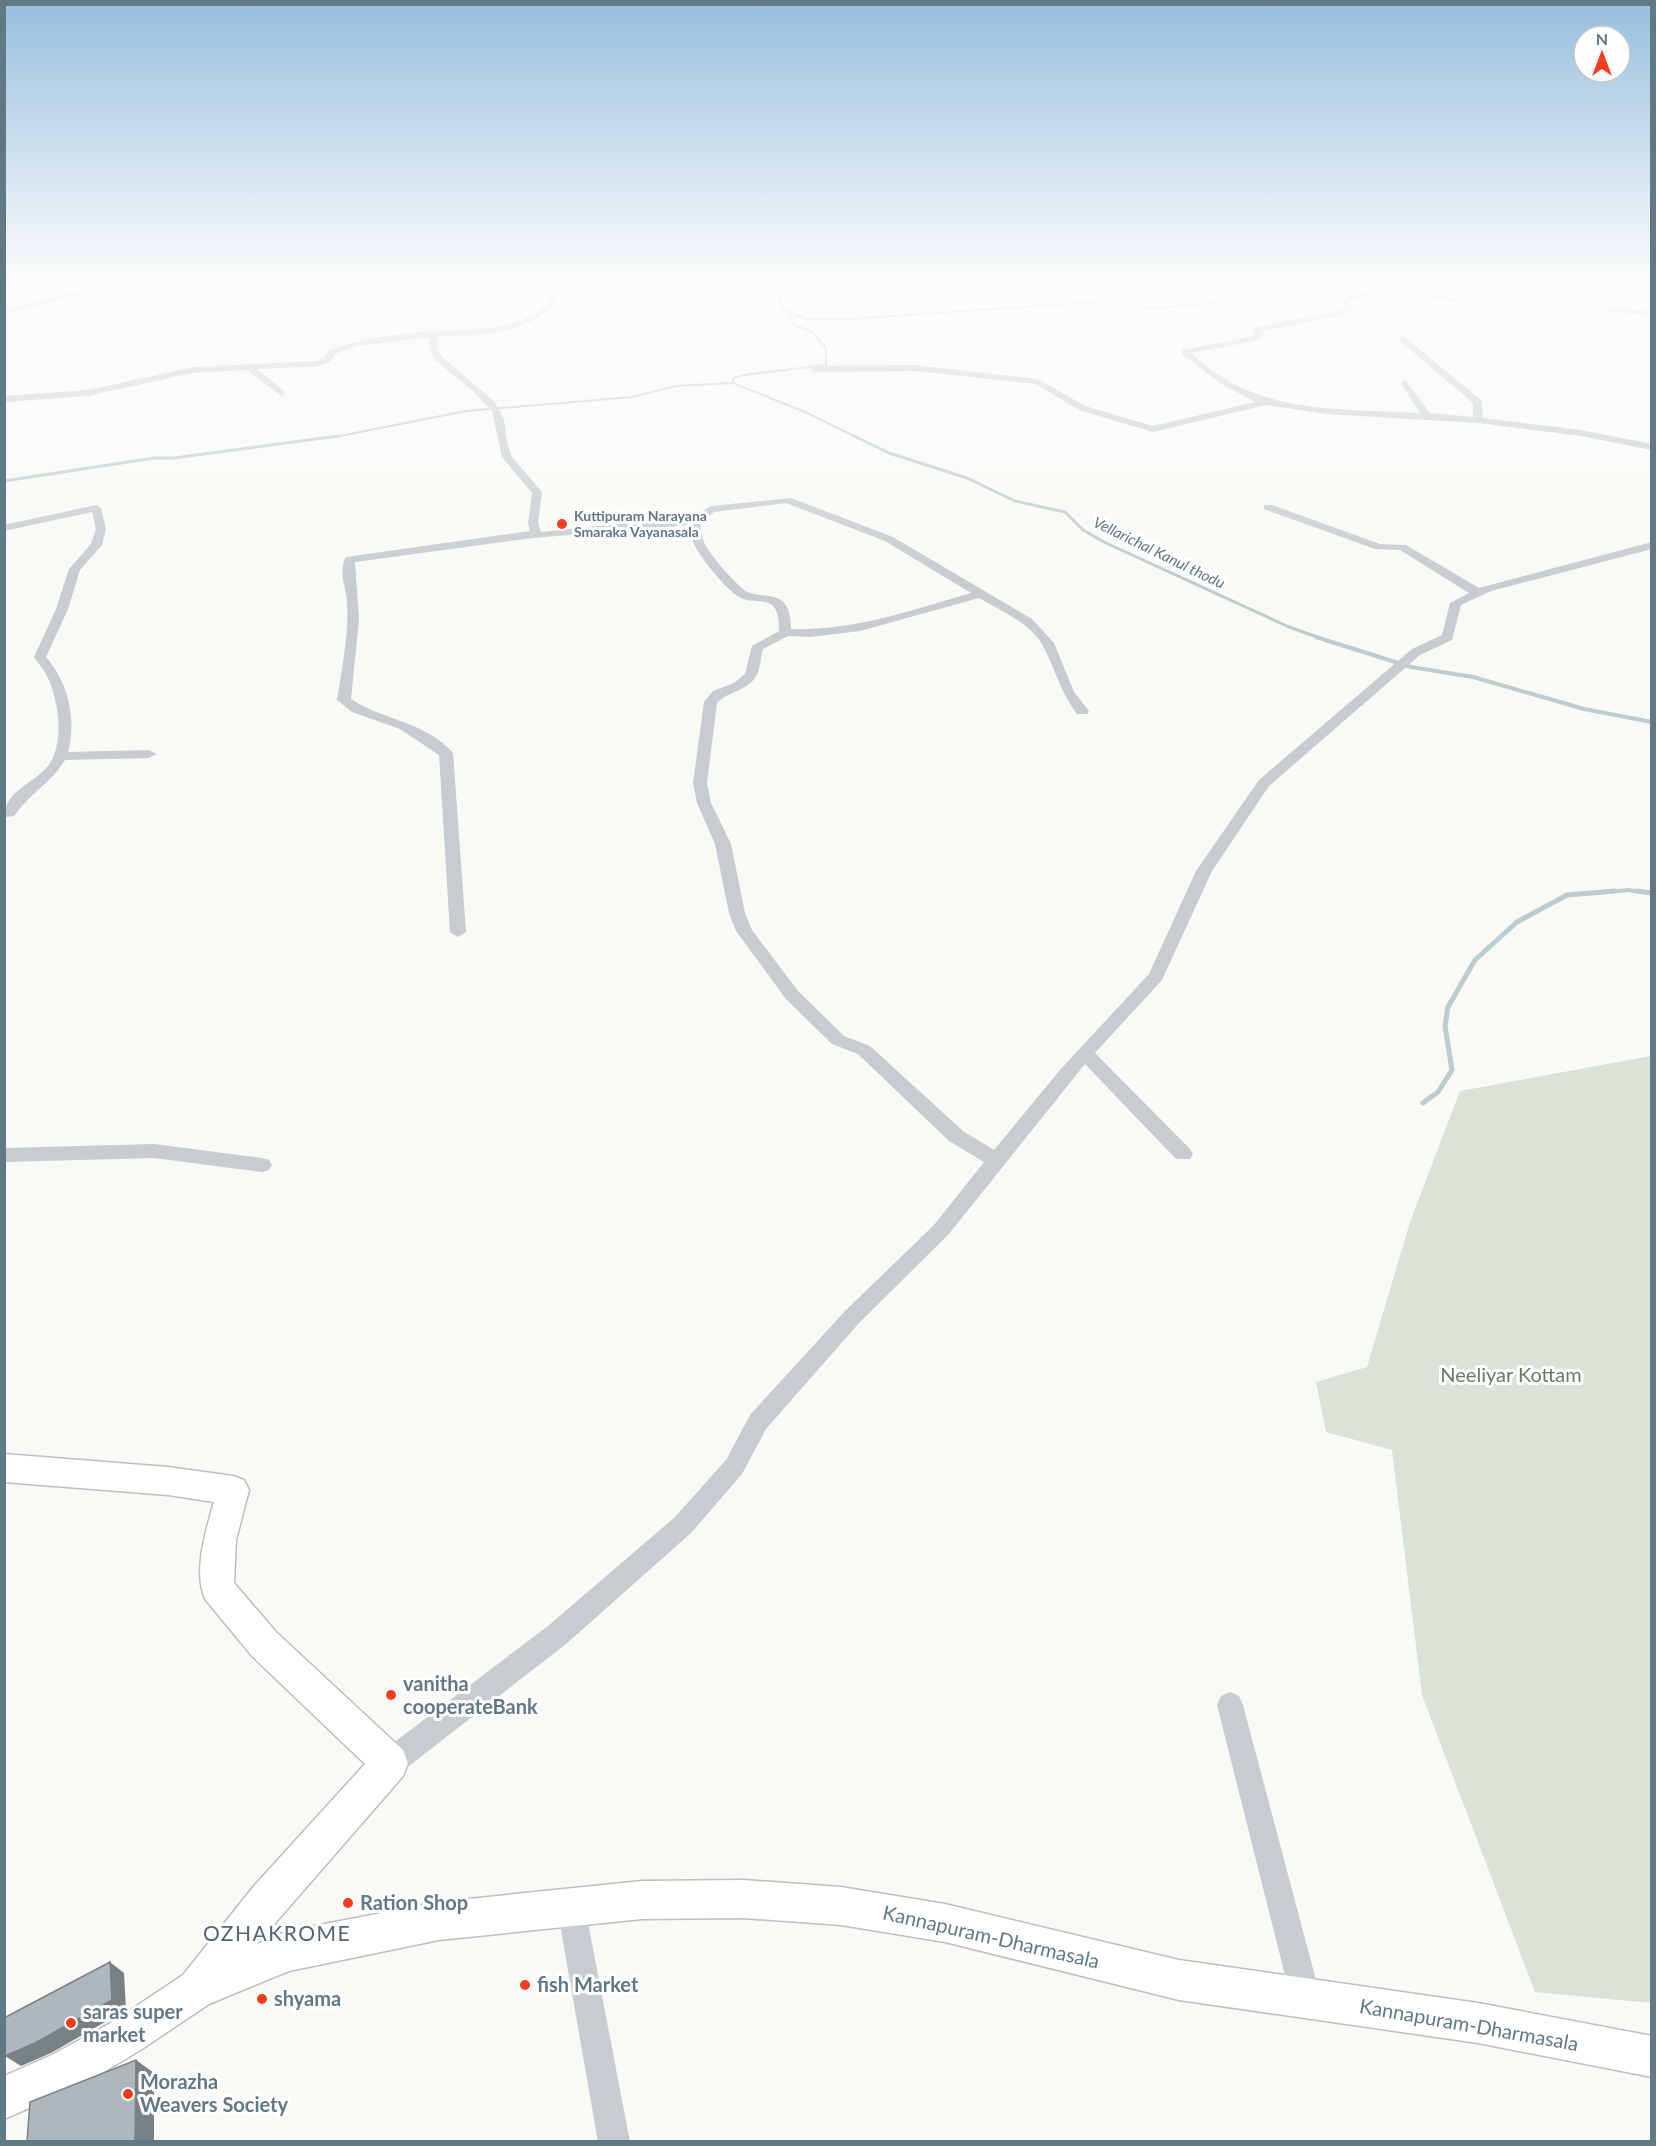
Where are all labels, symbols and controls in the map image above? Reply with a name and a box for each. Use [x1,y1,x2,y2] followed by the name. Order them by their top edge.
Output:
[1572,24,1632,84] north arrow
[1596,29,1608,48] text: N
[574,507,707,540] place label: Kuttipuram Narayana Smaraka Vayanasala
[1091,512,1228,592] water label: Vellarichal Kanul thodu
[555,517,569,531] marker: Kuttipuram Narayana Smaraka Vayanasala
[1440,1362,1582,1386] park label: Neeliyar Kottam
[403,1671,538,1718] place label: vanitha cooperateBank
[384,1688,398,1702] marker: vanitha cooperateBank
[360,1890,468,1914] place label: Ration Shop
[341,1896,355,1910] marker: Ration Shop
[880,1899,1102,1973] street label: Kannapuram-Dharmasala
[203,1920,351,1945] district label: OZHAKROME
[537,1972,639,1996] place label: fish Market
[518,1978,532,1992] marker: fish Market
[274,1986,341,2010] place label: shyama
[255,1992,269,2006] marker: shyama
[1358,1993,1580,2055] street label: Kannapuram-Dharmasala
[83,1999,183,2046] place label: saras super market
[64,2016,78,2030] marker: saras super market
[140,2069,289,2116] place label: Morazha Weavers Society
[121,2087,135,2101] marker: Morazha Weavers Society

